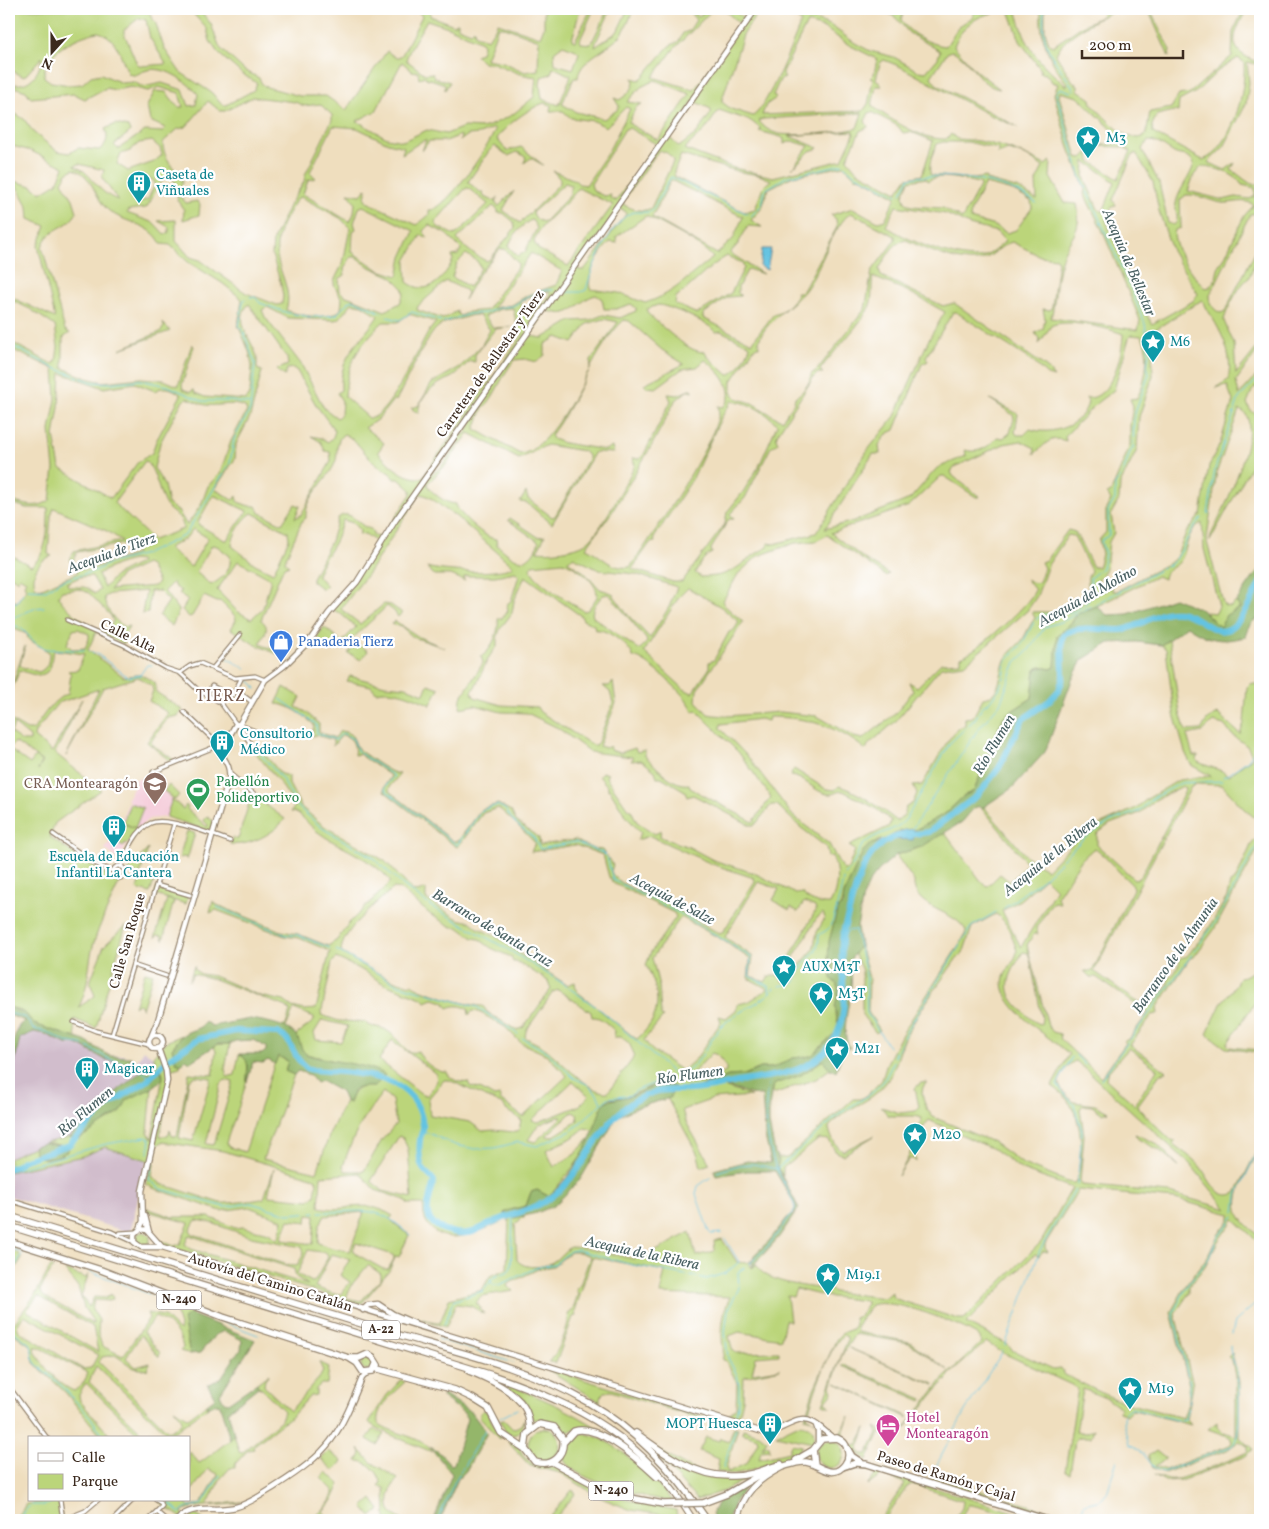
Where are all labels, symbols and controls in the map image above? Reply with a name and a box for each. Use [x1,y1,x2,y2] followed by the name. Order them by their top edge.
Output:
[28,28,78,78] north arrow
[1082,28,1183,60] scale bar
[1089,36,1132,57] text: 200 m
[40,52,56,73] text: N
[1075,125,1101,159] place icon: M3
[1106,129,1126,148] place label: M3
[156,166,214,201] place label: Caseta de Viñuales
[126,170,152,204] building icon: Caseta de Viñuales
[1095,205,1160,320] water label: Acequia de Bellestar
[433,286,549,442] street label: Carretera de Bellestar y Tierz
[1140,329,1166,363] place icon: M6
[1170,333,1190,352] place label: M6
[64,528,159,580] water label: Acequia de Tierz
[1034,561,1141,633] water label: Acequia del Molino
[97,615,159,659] street label: Calle Alta
[268,629,294,663] shop icon: Panaderia Tierz
[298,633,394,652] place label: Panaderia Tierz
[196,686,246,708] district label: TIERZ
[969,711,1021,779] water label: Río Flumen
[240,725,313,760] place label: Consultorio Médico
[209,729,235,763] building icon: Consultorio Médico
[142,771,168,805] school or university icon: CRA Montearagón
[216,773,299,808] place label: Pabellón Polideportivo
[24,775,138,794] place label: CRA Montearagón
[185,777,211,811] sports icon: Pabellón Polideportivo
[998,812,1103,902] water label: Acequia de la Ribera
[101,814,127,848] building icon: Escuela de Educación Infantil La Cantera
[49,848,179,883] place label: Escuela de Educación Infantil La Cantera
[625,868,719,932] water label: Acequia de Salze
[428,885,556,973] water label: Barranco de Santa Cruz
[105,891,151,991] street label: Calle San Roque
[1128,894,1224,1018] water label: Barranco de la Almunia
[771,954,797,988] place icon: AUX M3T
[802,958,860,977] place label: AUX M3T
[808,981,834,1015] place icon: M3T
[838,985,865,1004] place label: M3T
[824,1036,850,1070] place icon: M21
[854,1040,880,1059] place label: M21
[74,1056,100,1090] building icon: Magicar
[104,1060,155,1079] place label: Magicar
[655,1061,725,1091] water label: Río Flumen
[54,1082,119,1142] water label: Río Flumen
[902,1122,928,1156] place icon: M20
[932,1126,961,1145] place label: M20
[582,1231,701,1276] water label: Acequia de la Ribera
[185,1249,355,1317] street label: Autovía del Camino Catalán
[815,1262,841,1296] place icon: M19.1
[846,1266,880,1285] place label: M19.1
[156,1290,202,1310] road number: N-240
[362,1320,400,1340] road number: A-22
[1117,1376,1143,1410] place icon: M19
[1148,1380,1174,1399] place label: M19
[906,1409,989,1444] place label: Hotel Montearagón
[757,1411,783,1445] building icon: MOPT Huesca
[875,1413,901,1447] hotel icon: Hotel Montearagón
[666,1415,752,1434] place label: MOPT Huesca
[28,1436,190,1502] legend
[875,1447,1017,1507] street label: Paseo de Ramón y Cajal
[72,1448,105,1469] text: Calle
[72,1472,118,1493] text: Parque
[588,1482,634,1500] road number: N-240

